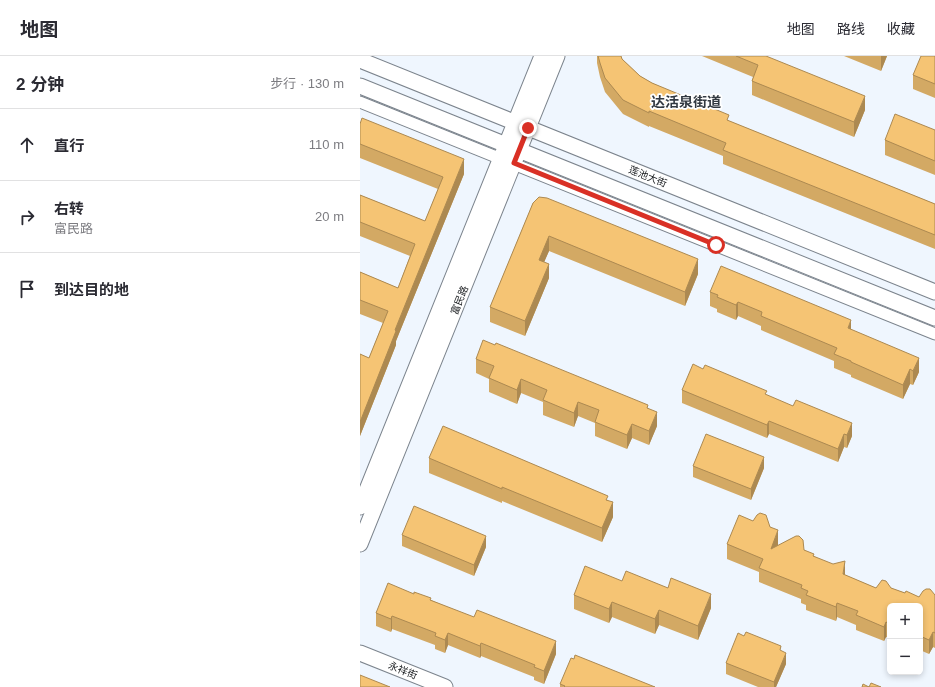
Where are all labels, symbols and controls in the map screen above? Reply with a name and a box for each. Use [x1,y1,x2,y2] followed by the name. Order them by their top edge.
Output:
[20,19,58,40] text: 地图
[787,21,815,37] text: 地图
[837,21,865,37] text: 路线
[887,21,915,37] text: 收藏
[16,75,64,94] text: 2 分钟
[270,76,344,91] text: 步行 · 130 m
[651,94,721,110] district label: 达活泉街道
[519,119,537,137] route end
[16,134,38,156] icon: ahead
[54,137,84,154] text: 直行
[309,137,344,152] text: 110 m
[627,164,668,189] street label: 莲池大街
[54,200,84,217] text: 右转
[16,206,38,228] icon: right
[315,209,344,224] text: 20 m
[54,221,93,236] text: 富民路
[707,236,725,254] route start
[16,278,38,300] icon: arrive
[54,281,129,298] text: 到达目的地
[449,284,470,316] street label: 富民路
[887,603,923,675] map controls
[887,603,923,639] button: +
[887,639,923,675] button: −
[387,660,419,681] street label: 永祥街

